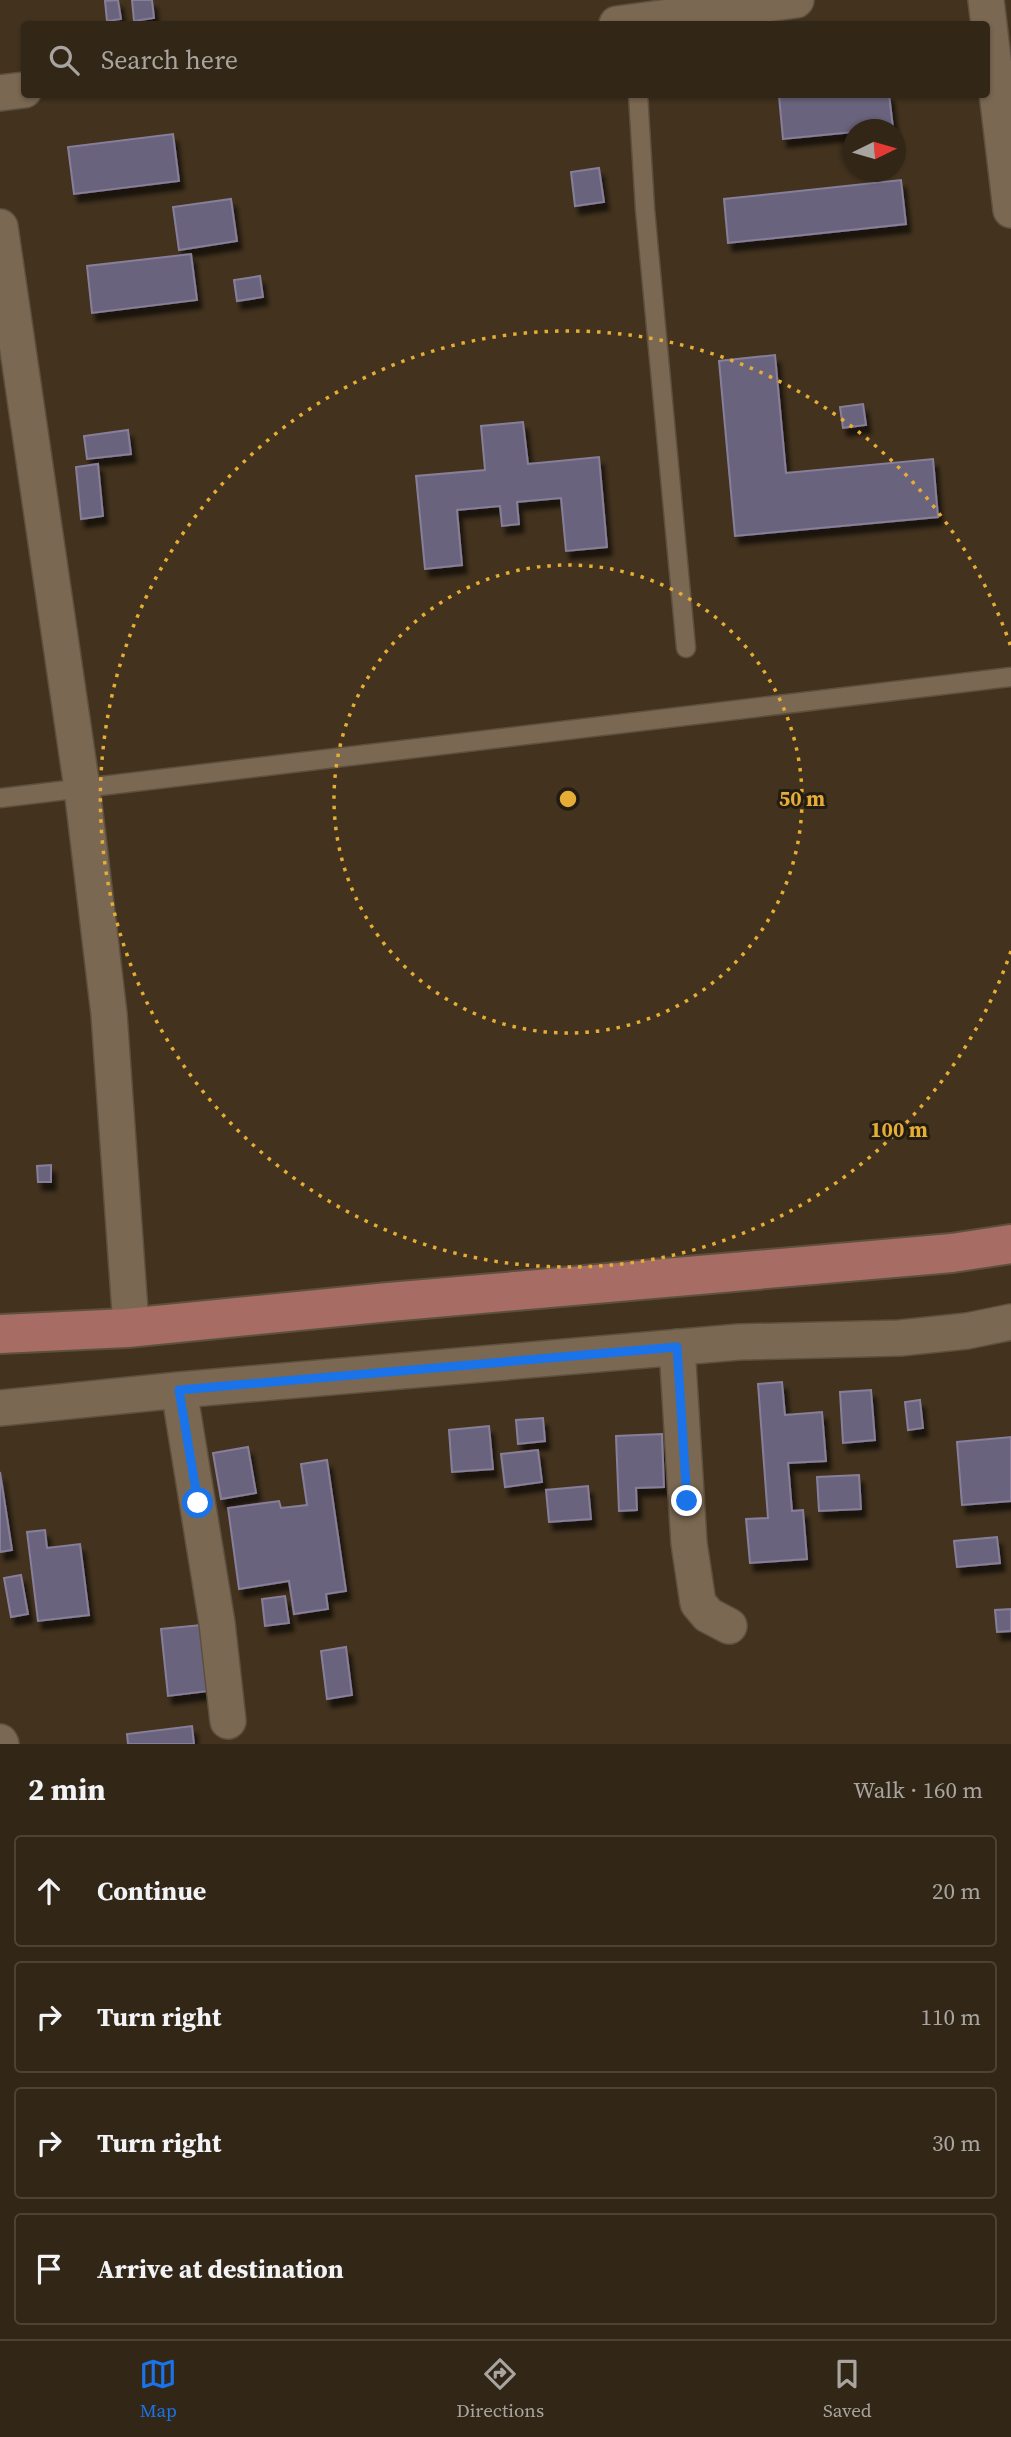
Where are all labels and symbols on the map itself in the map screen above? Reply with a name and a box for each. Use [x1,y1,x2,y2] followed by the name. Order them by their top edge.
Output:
[843,119,906,182] north arrow
[779,784,825,813] text: 50 m
[556,787,580,811] centre of rings
[870,1115,928,1144] text: 100 m
[671,1485,702,1516] route end
[182,1487,213,1518] route start

